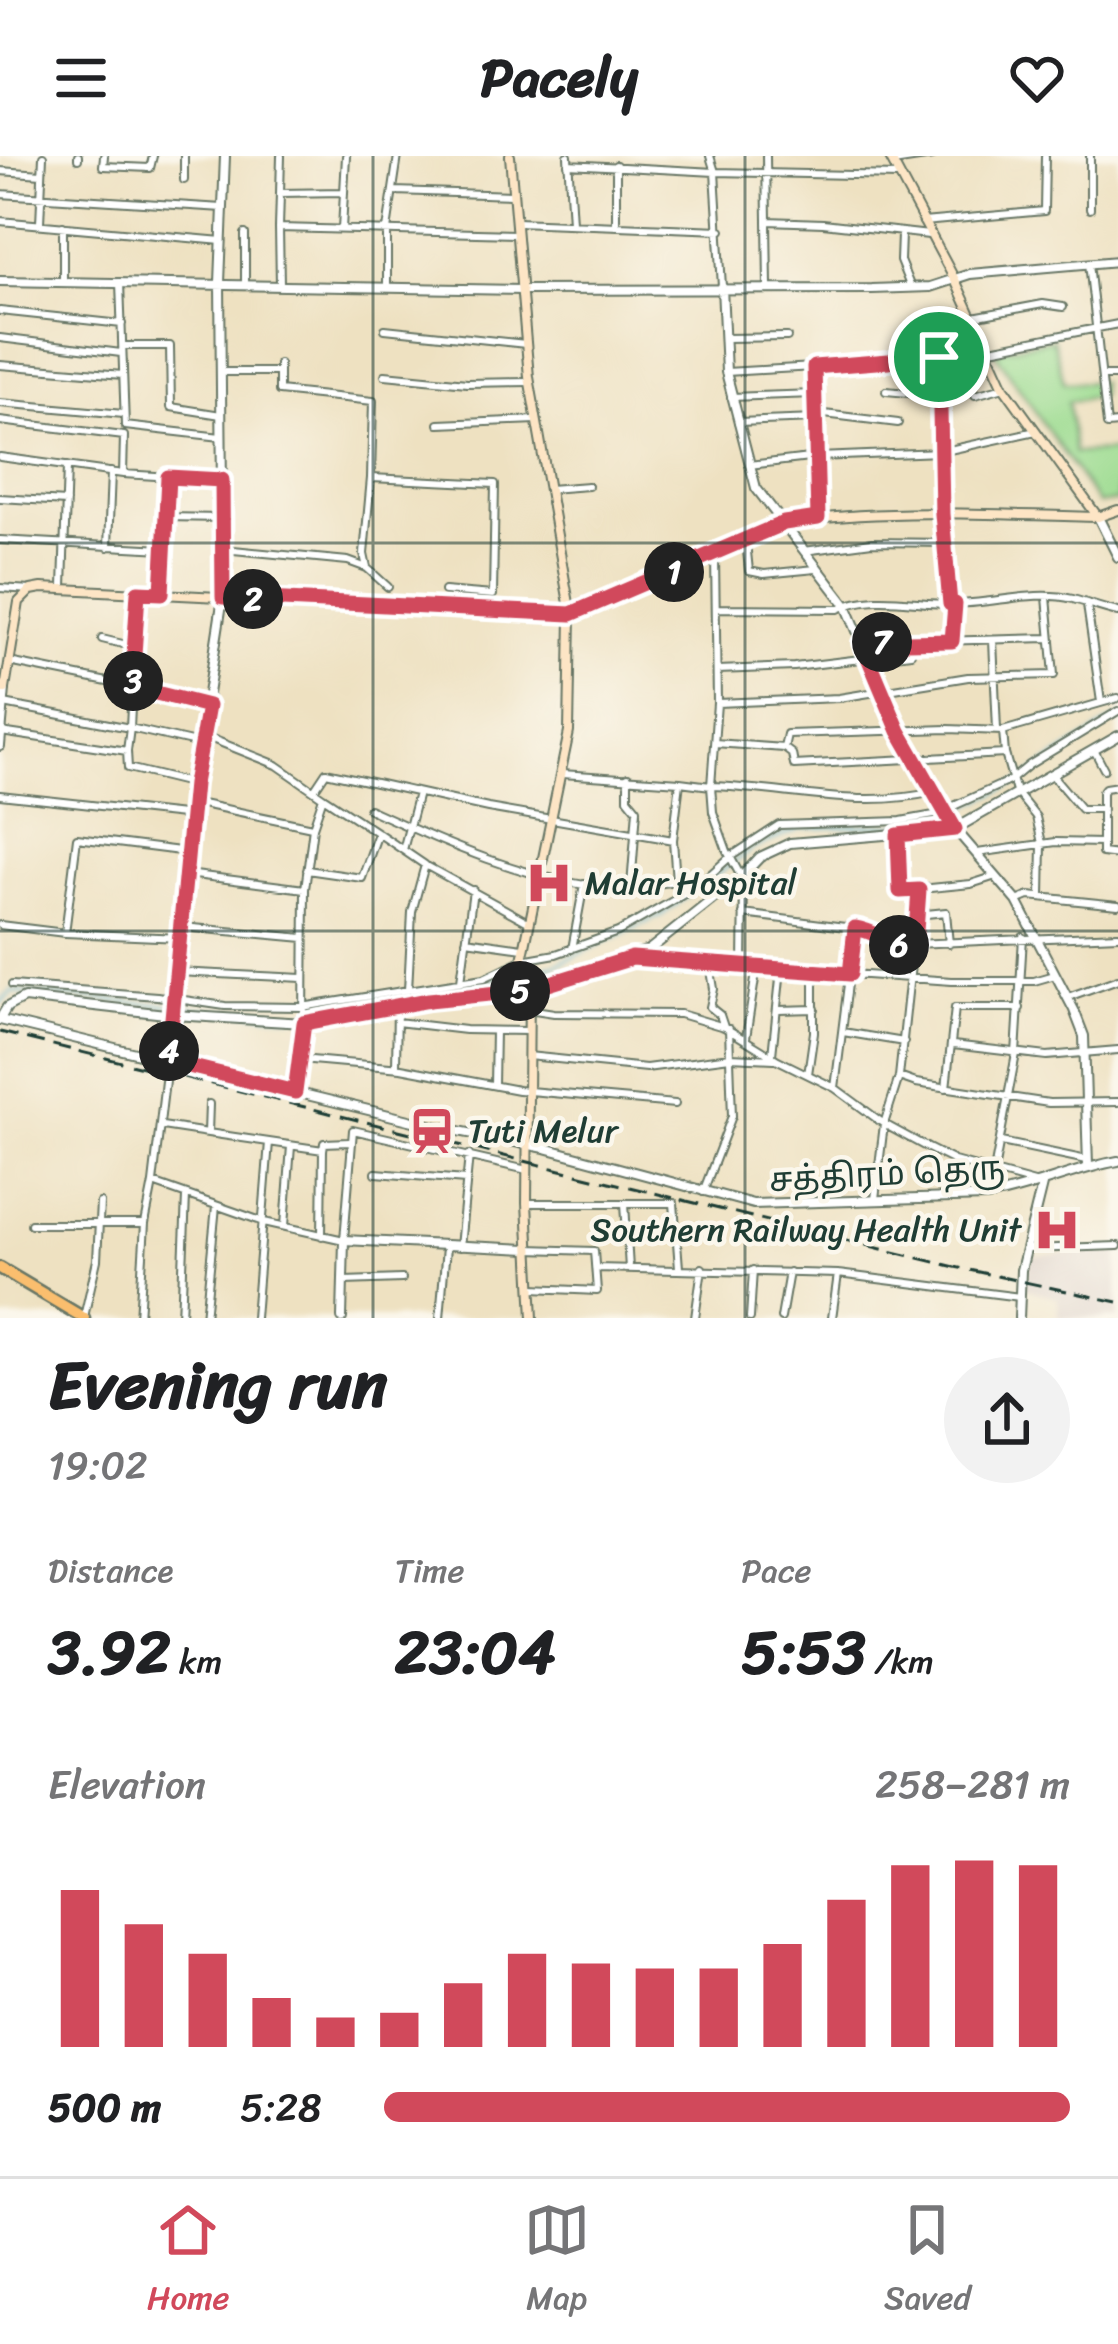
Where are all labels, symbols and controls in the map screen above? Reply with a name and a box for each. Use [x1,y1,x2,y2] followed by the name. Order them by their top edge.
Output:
[480,30,638,126] text: Pacely
[48,45,114,111] icon: menu
[1004,45,1070,111] icon: heart
[888,306,990,408] pin
[906,324,972,390] icon: arrive
[644,542,704,602] pin: 1
[667,543,681,601] text: 1
[223,569,283,629] pin: 2
[243,570,263,628] text: 2
[852,612,912,672] pin: 7
[873,613,891,671] text: 7
[103,651,163,711] pin: 3
[124,652,142,710] text: 3
[585,854,797,912] place label: Malar Hospital
[524,858,574,908] hospital icon: Malar Hospital
[869,915,929,975] pin: 6
[890,916,908,974] text: 6
[490,961,550,1021] pin: 5
[510,962,530,1020] text: 5
[139,1021,199,1081] pin: 4
[159,1022,179,1080] text: 4
[468,1102,619,1160] place label: Tuti Melur
[407,1106,457,1156] station icon: Tuti Melur
[768,1139,1006,1209] street label: சத்திரம் தெரு
[591,1201,1023,1259] place label: Southern Railway Health Unit
[1032,1205,1082,1255] hospital icon: Southern Railway Health Unit
[48,1327,388,1444] text: Evening run
[944,1357,1070,1483] button: share
[48,1431,148,1500] text: 19:02
[48,1542,173,1600] text: Distance
[395,1542,464,1600] text: Time
[741,1542,811,1600] text: Pace
[48,1600,171,1706] text: 3.92
[395,1600,556,1706] text: 23:04
[741,1600,866,1706] text: 5:53
[171,1633,222,1691] text: km
[866,1633,934,1691] text: /km
[48,1750,206,1819] text: Elevation
[875,1750,1070,1819] text: 258–281 m
[48,2073,161,2142] text: 500 m
[240,2073,322,2142] text: 5:28
[147,2197,230,2327] tab: Home
[524,2197,590,2327] tab: Map
[884,2197,971,2327] tab: Saved

